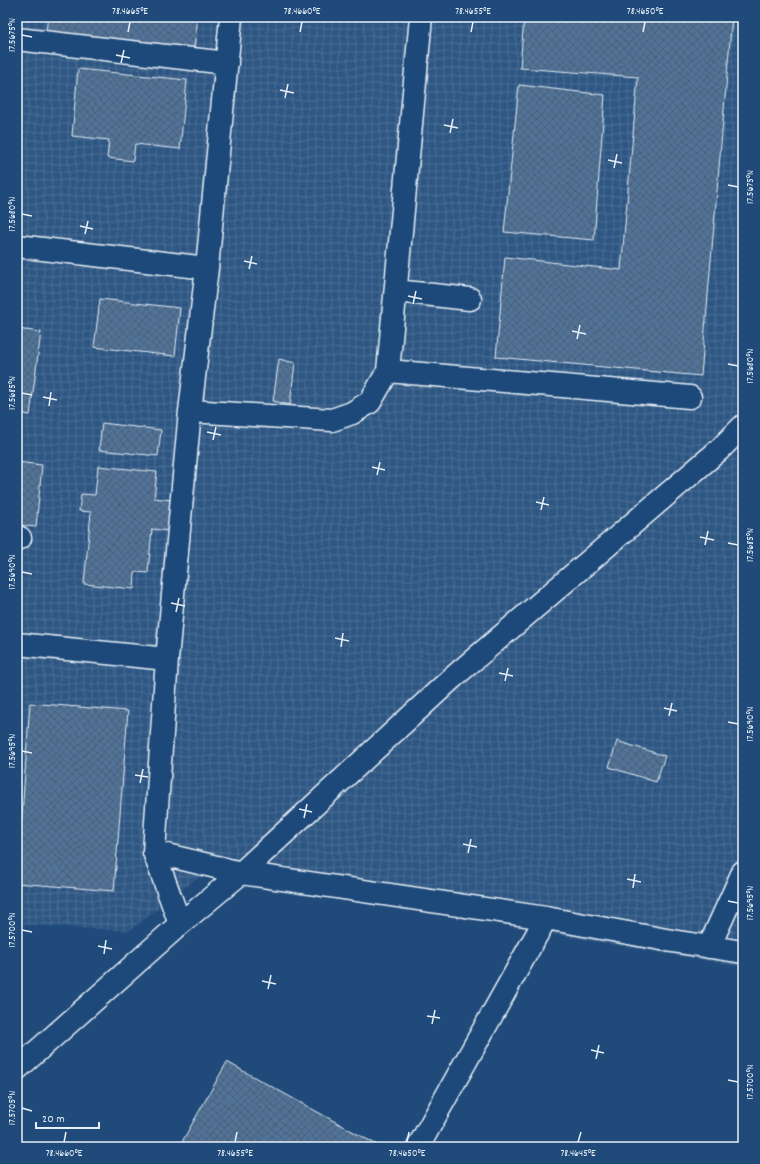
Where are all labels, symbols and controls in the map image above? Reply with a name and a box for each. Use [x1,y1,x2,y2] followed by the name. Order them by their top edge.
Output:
[112,5,148,19] text: 78.4665°E
[284,5,321,19] text: 78.4660°E
[455,5,491,19] text: 78.4655°E
[627,5,664,19] text: 78.4650°E
[6,18,20,52] text: 17.5675°N
[744,170,758,204] text: 17.5675°N
[6,197,20,231] text: 17.5680°N
[744,349,758,383] text: 17.5680°N
[6,376,20,410] text: 17.5685°N
[744,528,758,562] text: 17.5685°N
[6,554,20,590] text: 17.5690°N
[744,706,758,742] text: 17.5690°N
[6,734,20,768] text: 17.5695°N
[744,886,758,920] text: 17.5695°N
[6,912,20,948] text: 17.5700°N
[744,1064,758,1100] text: 17.5700°N
[6,1091,20,1125] text: 17.5705°N
[36,1104,99,1130] scale bar
[42,1111,65,1128] text: 20 m
[46,1147,83,1161] text: 78.4660°E
[217,1147,253,1161] text: 78.4655°E
[389,1147,426,1161] text: 78.4650°E
[560,1147,596,1161] text: 78.4645°E

